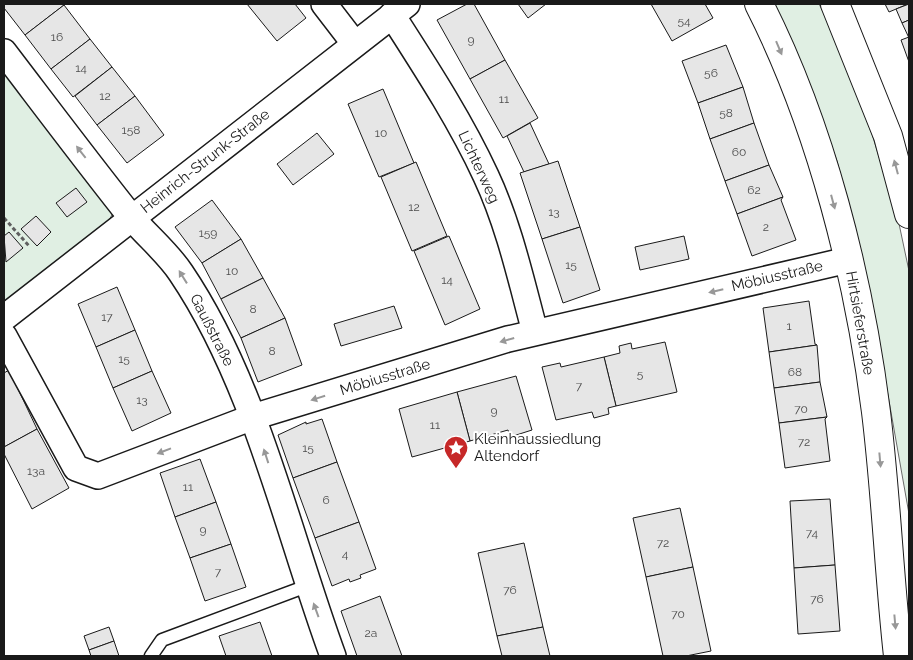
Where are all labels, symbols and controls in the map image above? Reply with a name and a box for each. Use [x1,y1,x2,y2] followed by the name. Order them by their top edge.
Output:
[677,14,691,28] house number: 54
[51,30,63,44] house number: 16
[467,33,475,47] house number: 9
[775,41,783,55] one-way arrow
[75,61,87,75] house number: 14
[704,66,718,80] house number: 56
[99,89,111,103] house number: 12
[499,92,509,106] house number: 11
[137,105,273,217] street label: Heinrich-Strunk-Straße
[719,106,733,120] house number: 58
[122,123,140,137] house number: 158
[375,126,387,140] house number: 10
[454,128,504,206] street label: Lichterweg
[75,145,86,158] one-way arrow
[732,145,746,159] house number: 60
[892,159,900,174] one-way arrow
[747,183,761,197] house number: 62
[829,194,837,209] one-way arrow
[408,200,420,214] house number: 12
[548,205,560,219] house number: 13
[763,220,769,234] house number: 2
[199,226,217,240] house number: 159
[729,257,825,295] street label: Möbiusstraße
[565,258,577,272] house number: 15
[226,264,238,278] house number: 10
[842,270,878,377] street label: Hirtsieferstraße
[179,271,188,284] one-way arrow
[441,273,453,287] house number: 14
[708,287,723,295] one-way arrow
[186,291,238,369] street label: Gaußstraße
[249,302,257,316] house number: 8
[101,310,113,324] house number: 17
[786,319,792,333] house number: 1
[499,337,514,345] one-way arrow
[268,344,276,358] house number: 8
[118,352,130,366] house number: 15
[338,355,432,399] street label: Möbiusstraße
[788,365,802,379] house number: 68
[637,367,644,381] house number: 5
[576,379,583,393] house number: 7
[136,393,148,407] house number: 13
[310,394,325,402] one-way arrow
[794,402,808,416] house number: 70
[490,404,498,418] house number: 9
[430,418,440,432] house number: 11
[474,430,601,465] place label: Kleinhaussiedlung Altendorf
[443,435,469,469] place icon: Kleinhaussiedlung Altendorf
[798,435,810,449] house number: 72
[302,441,314,455] house number: 15
[156,447,171,455] one-way arrow
[261,448,269,463] one-way arrow
[876,453,884,469] one-way arrow
[27,464,45,478] house number: 13a
[183,480,193,494] house number: 11
[322,493,330,507] house number: 6
[199,523,207,537] house number: 9
[806,526,819,540] house number: 74
[657,536,669,550] house number: 72
[342,547,349,561] house number: 4
[215,565,222,579] house number: 7
[503,583,517,597] house number: 76
[810,592,824,606] house number: 76
[312,603,319,618] one-way arrow
[671,607,685,621] house number: 70
[891,615,899,631] one-way arrow
[365,626,377,640] house number: 2a

